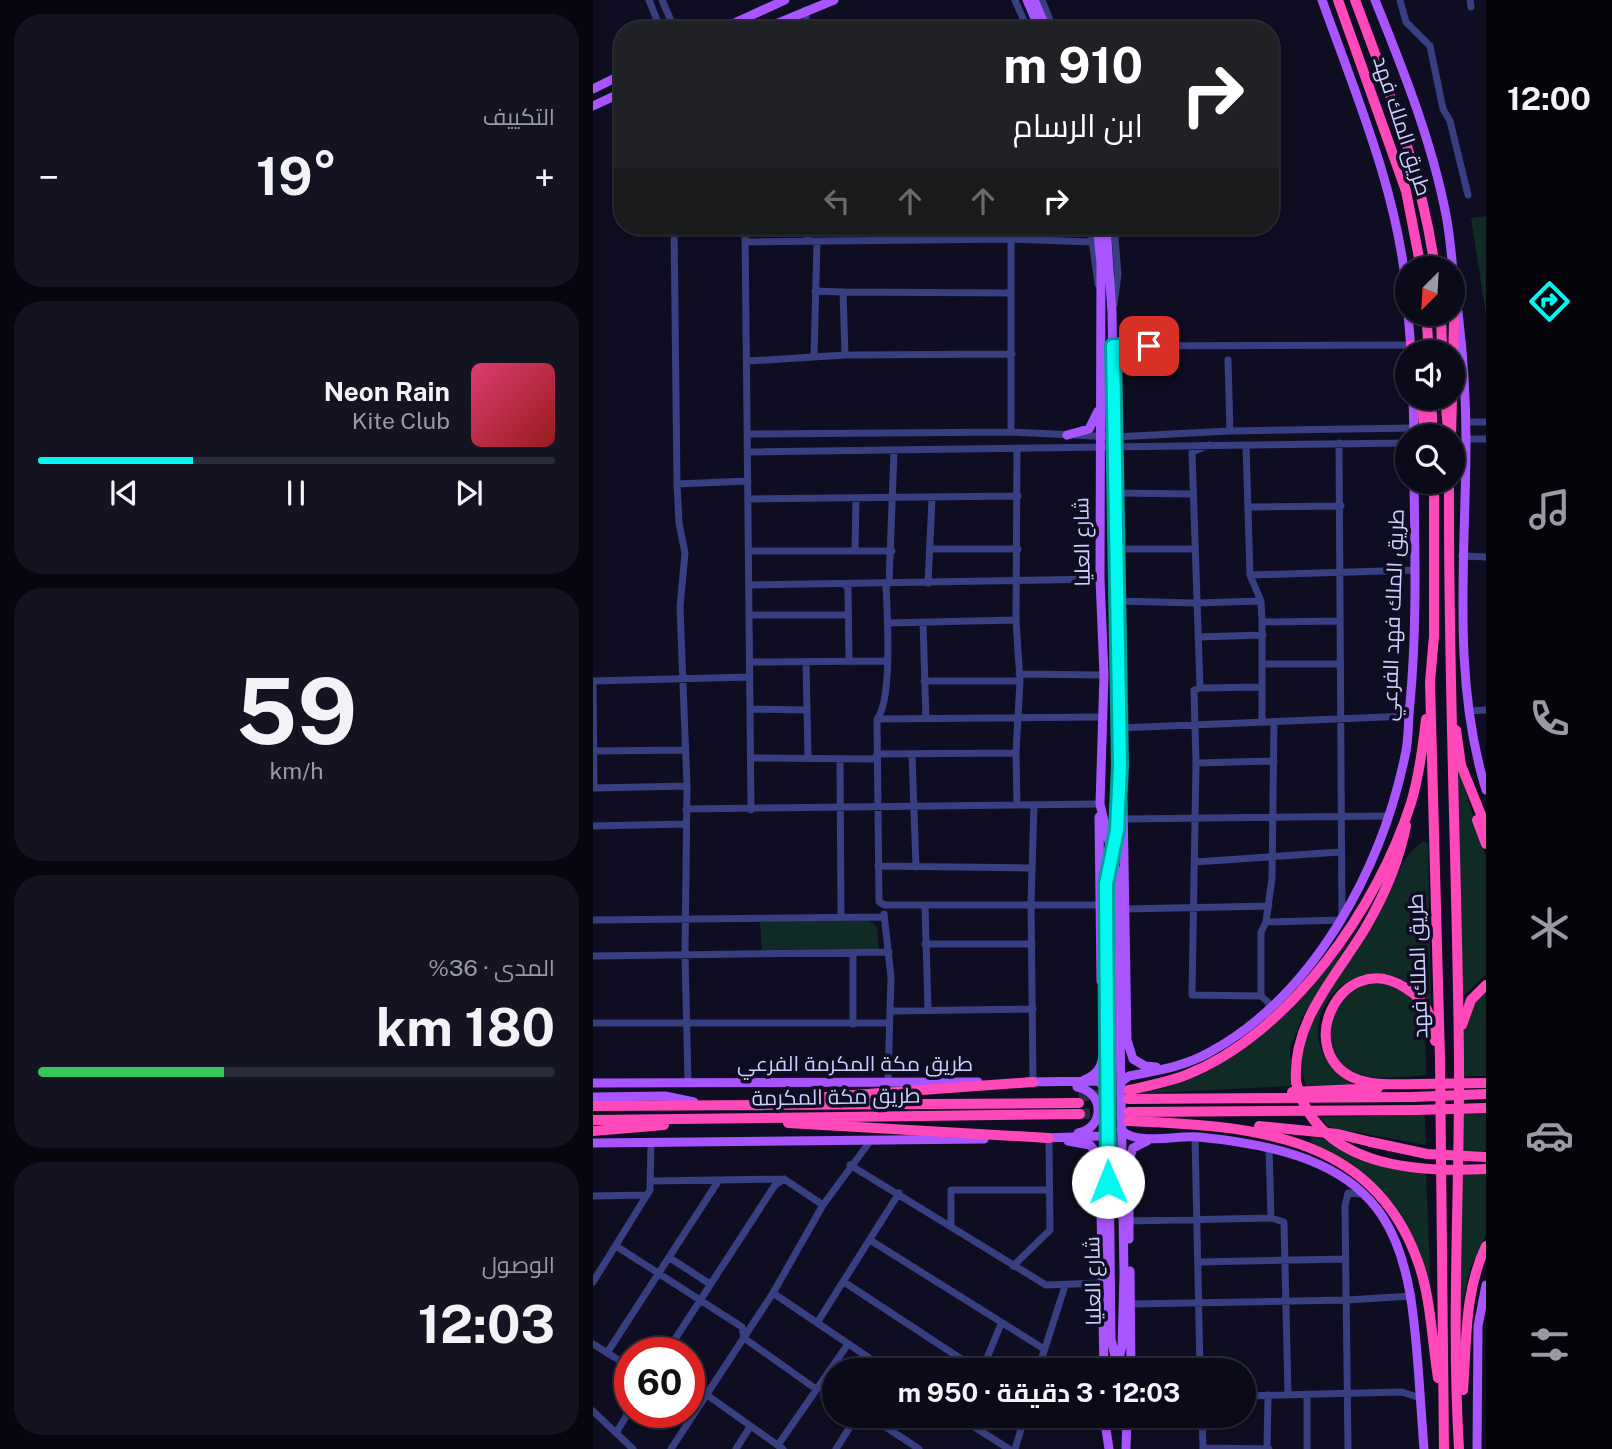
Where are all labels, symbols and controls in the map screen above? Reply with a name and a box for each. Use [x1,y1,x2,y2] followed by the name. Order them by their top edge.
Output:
[1003,36,1143,94] text: 910 m
[1167,49,1258,140] icon: right
[1367,53,1437,199] street label: طريق الملك فهد
[1507,80,1591,117] text: 12:00
[483,103,555,130] text: التكييف
[1013,107,1143,144] text: ابن الرسام
[256,146,337,207] text: 19°
[38,155,59,200] text: −
[534,155,555,200] text: +
[818,182,856,220] icon: left
[891,182,929,220] icon: ahead
[964,182,1002,220] icon: ahead
[1037,182,1075,220] icon: right
[1395,256,1465,326] north arrow
[1395,256,1465,494] map controls
[1525,277,1574,326] icon: directions
[1119,316,1179,376] pin
[1130,327,1168,365] icon: arrive
[1395,340,1465,410] button: sound
[324,376,450,407] text: Neon Rain
[352,407,450,434] text: Kite Club
[1395,424,1465,494] button: search
[105,474,143,512] icon: previous
[277,474,315,512] icon: pause
[450,474,488,512] icon: next
[1525,485,1574,534] icon: music
[1068,497,1097,587] street label: شارع العليا
[1376,508,1413,722] street label: طريق الملك فهد الفرعي
[236,658,357,764] text: 59
[1525,694,1574,743] icon: phone
[269,757,324,784] text: km/h
[1402,893,1434,1039] street label: طريق الملك فهد
[1525,903,1574,952] icon: climate
[428,954,555,981] text: المدى · 36%
[376,997,555,1058] text: 180 km
[737,1051,973,1080] street label: طريق مكة المكرمة الفرعي
[751,1083,921,1111] street label: طريق مكة المكرمة
[1525,1111,1574,1160] icon: car
[1071,1145,1145,1219] position arrow
[1079,1236,1108,1326] street label: شارع العليا
[482,1251,555,1278] text: الوصول
[418,1294,555,1355] text: 12:03
[1525,1320,1574,1369] icon: filters
[614,1337,705,1428] speed limit sign: 60
[898,1377,1180,1408] text: 12:03 · 3 دقيقة · 950 m

